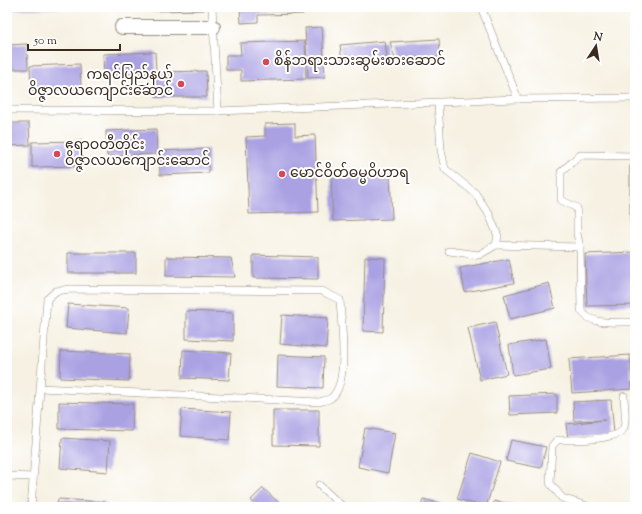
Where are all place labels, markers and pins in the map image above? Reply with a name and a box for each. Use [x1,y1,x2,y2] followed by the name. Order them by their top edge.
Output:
[274,50,446,72] place label: စိန်ဘရားသားဆွမ်းစားဆောင်
[261,57,271,67] marker: စိန်ဘရားသားဆွမ်းစားဆောင်
[28,64,173,102] place label: ကရင်ပြည်နယ် ဝိဇ္ဇာလယကျောင်းဆောင်
[176,79,186,89] marker: ကရင်ပြည်နယ် ဝိဇ္ဇာလယကျောင်းဆောင်
[65,134,210,172] place label: ဧရာဝတီတိုင်း ဝိဇ္ဇာလယကျောင်းဆောင်
[52,149,62,159] marker: ဧရာဝတီတိုင်း ဝိဇ္ဇာလယကျောင်းဆောင်
[290,162,410,184] place label: မောင်ဝိတ်ဓမ္မဝိဟာရ
[277,169,287,179] marker: မောင်ဝိတ်ဓမ္မဝိဟာရ

